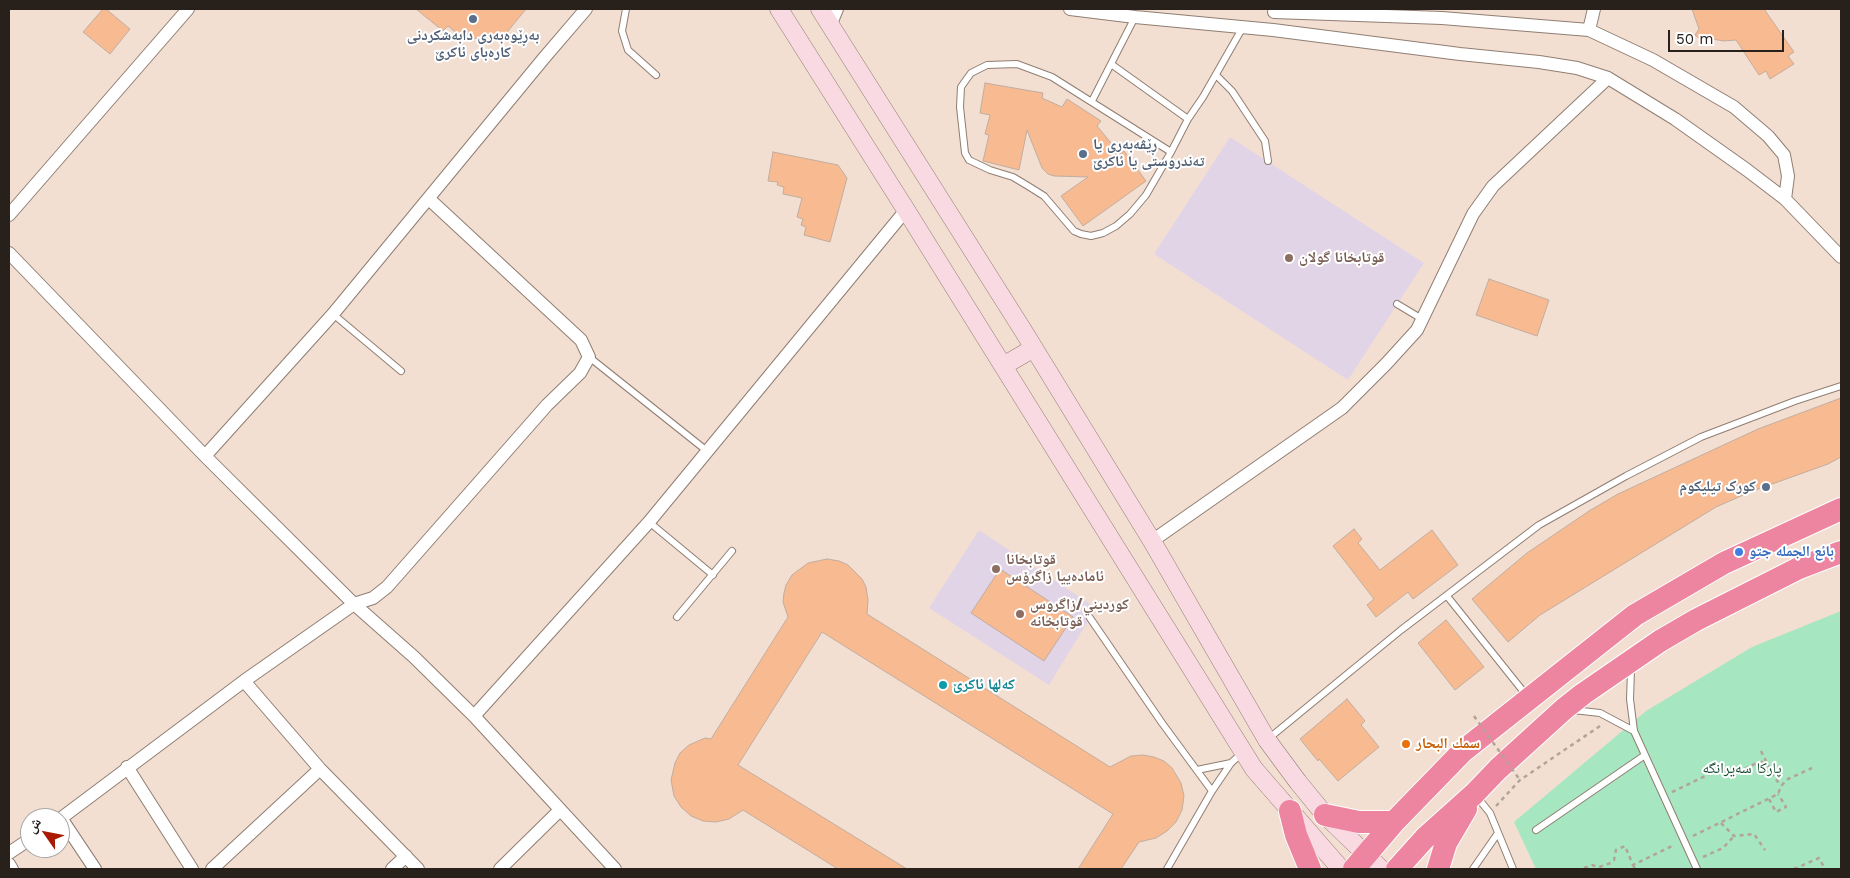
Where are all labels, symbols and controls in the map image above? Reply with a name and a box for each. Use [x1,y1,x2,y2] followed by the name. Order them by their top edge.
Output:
[467,13,479,25] marker: بەڕێوەبەری دابەشکردنی کارەبای ئاکرێ
[1670,20,1786,52] scale bar
[407,27,539,62] place label: بەڕێوەبەری دابەشکردنی کارەبای ئاکرێ
[1676,30,1713,48] text: 50 m
[1093,136,1204,171] place label: ڕێڤەبەری یا تەندروستی یا ئاکرێ
[1077,148,1089,160] marker: ڕێڤەبەری یا تەندروستی یا ئاکرێ
[1299,249,1384,267] place label: قوتابخانا گولان
[1283,252,1295,264] marker: قوتابخانا گولان
[1680,478,1756,496] place label: کورک تيليكوم
[1760,481,1772,493] marker: کورک تيليكوم
[1749,543,1834,561] place label: بائع الجملە جتو
[1733,546,1745,558] marker: بائع الجملە جتو
[1006,551,1104,586] place label: قوتابخانا ئامادەییا زاگرۆس
[990,563,1002,575] marker: قوتابخانا ئامادەییا زاگرۆس
[1030,596,1129,631] place label: كورديني/زاگروس قوتابخانه‌
[1014,608,1026,620] marker: كورديني/زاگروس قوتابخانه‌
[953,676,1015,694] place label: کەلها ئاکرێ
[937,679,949,691] marker: کەلها ئاکرێ
[1416,735,1480,753] place label: سمك البحار
[1400,738,1412,750] marker: سمك البحار
[1702,760,1782,778] park label: پارکا سەیرانگه
[20,808,70,858] north arrow
[22,815,44,836] text: ش

